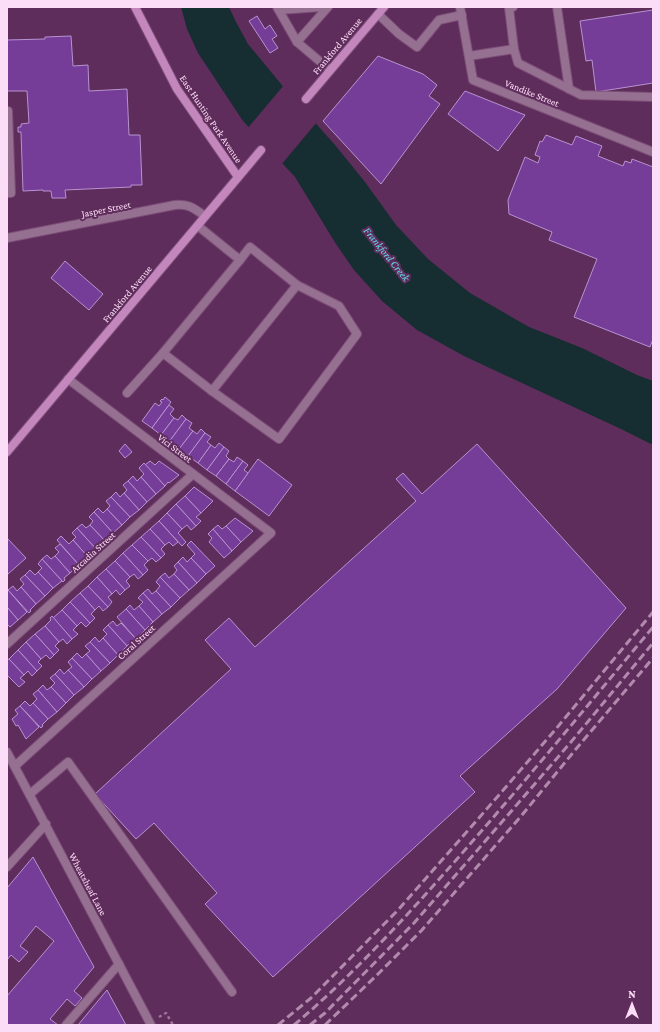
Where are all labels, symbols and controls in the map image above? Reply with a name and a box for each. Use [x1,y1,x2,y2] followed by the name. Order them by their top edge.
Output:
[310,15,364,77] street label: Frankford Avenue
[177,73,245,165] street label: East Hunting Park Avenue
[503,77,561,109] street label: Vandike Street
[79,199,132,219] street label: Jasper Street
[361,225,413,285] water label: Frankford Creek
[100,263,154,325] street label: Frankford Avenue
[156,432,195,465] street label: Vici Street
[69,529,118,575] street label: Arcadia Street
[115,622,158,662] street label: Coral Street
[67,851,109,918] street label: Wheatsheaf Lane
[612,984,652,1024] north arrow
[628,988,636,1000] text: N

